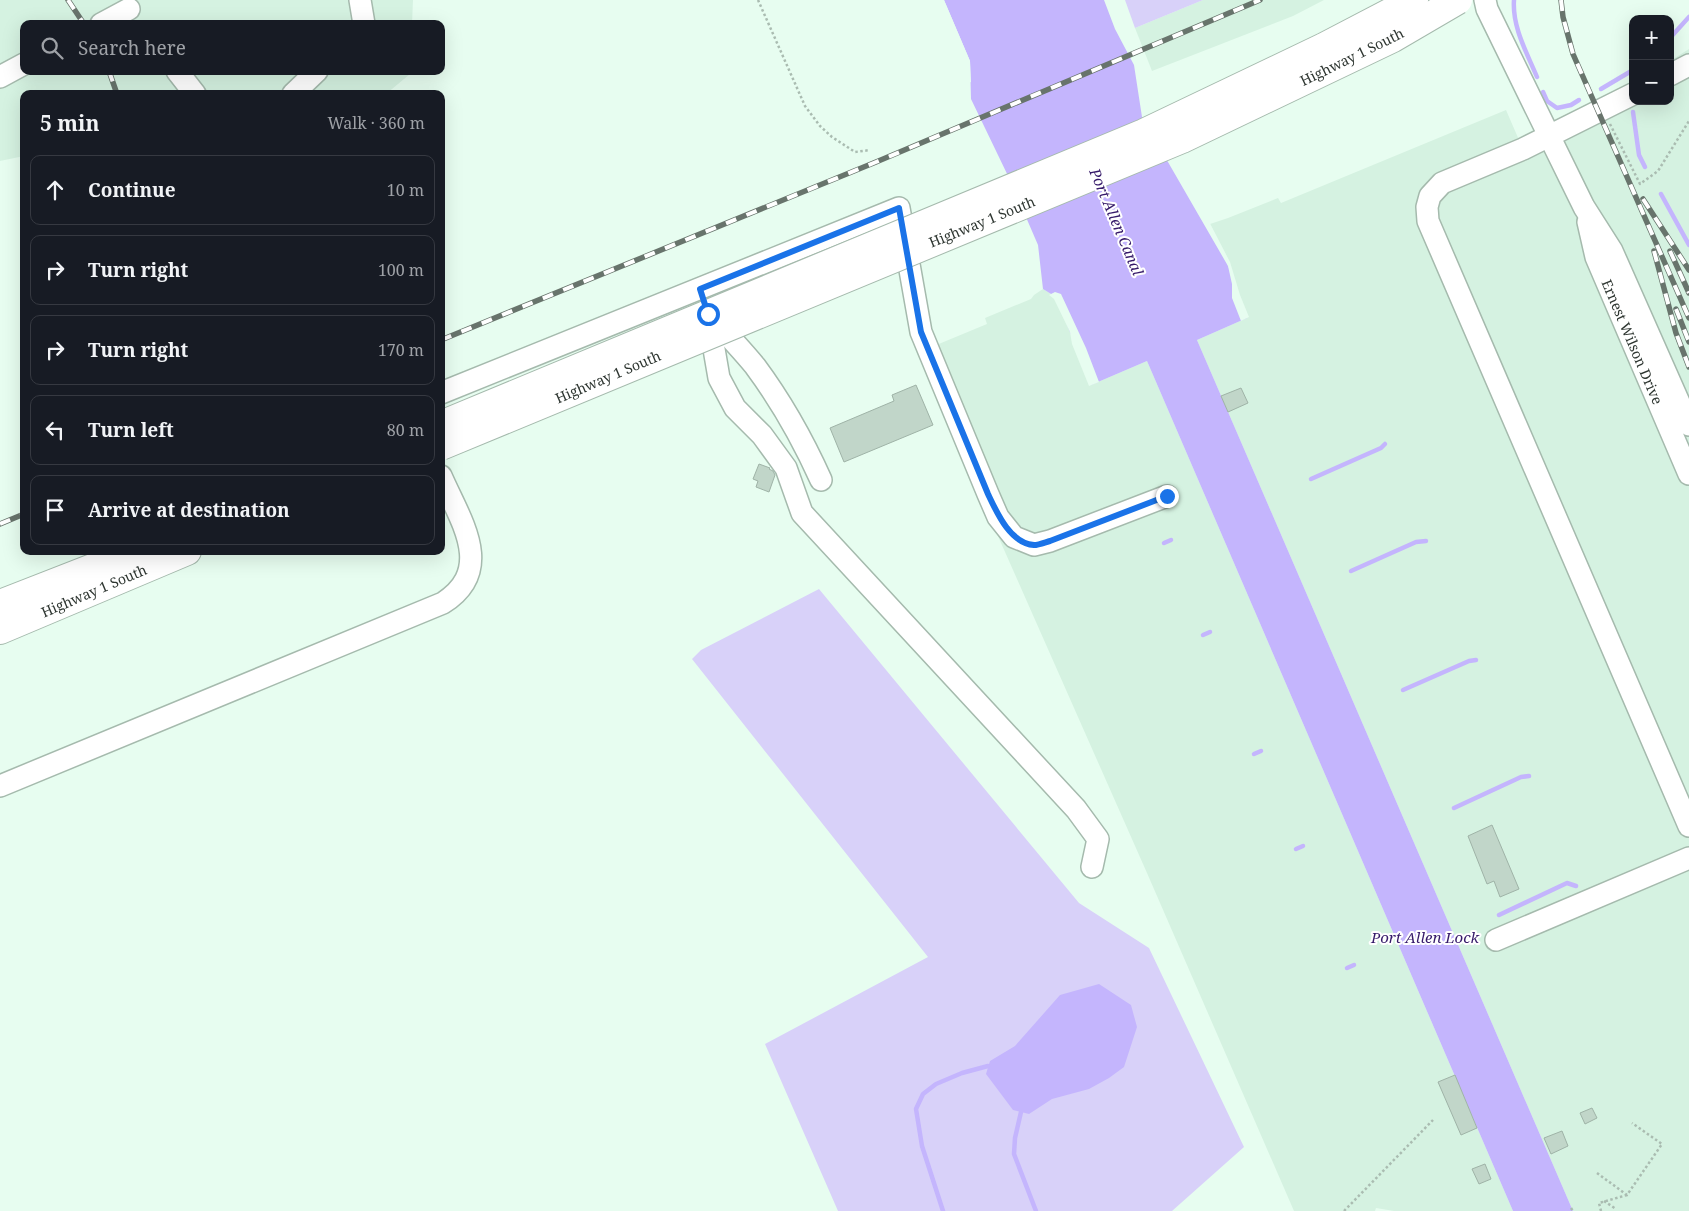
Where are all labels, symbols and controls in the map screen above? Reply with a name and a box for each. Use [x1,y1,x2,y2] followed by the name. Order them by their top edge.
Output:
[1629,15,1674,105] map controls
[1629,15,1674,60] button: +
[20,20,445,75] search box
[1297,23,1407,90] street label: Highway 1 South
[38,34,66,62] icon: search
[78,35,186,61] text: Search here
[1629,60,1674,105] button: −
[40,109,99,137] text: 5 min
[328,112,425,134] text: Walk · 360 m
[1085,164,1149,279] water label: Port Allen Canal
[41,176,69,204] icon: ahead
[88,177,176,203] text: Continue
[387,179,424,201] text: 10 m
[926,192,1038,252] street label: Highway 1 South
[41,256,69,284] icon: right
[88,257,188,283] text: Turn right
[378,259,424,281] text: 100 m
[1598,276,1667,407] street label: Ernest Wilson Drive
[697,303,720,326] route start
[41,336,69,364] icon: right
[88,337,188,363] text: Turn right
[378,339,424,361] text: 170 m
[552,346,664,407] street label: Highway 1 South
[41,416,69,444] icon: left
[88,417,174,443] text: Turn left
[387,419,424,441] text: 80 m
[1156,485,1179,508] route end
[41,496,69,524] icon: arrive
[88,497,290,523] text: Arrive at destination
[38,560,150,621] street label: Highway 1 South
[1370,927,1480,947] water label: Port Allen Lock

